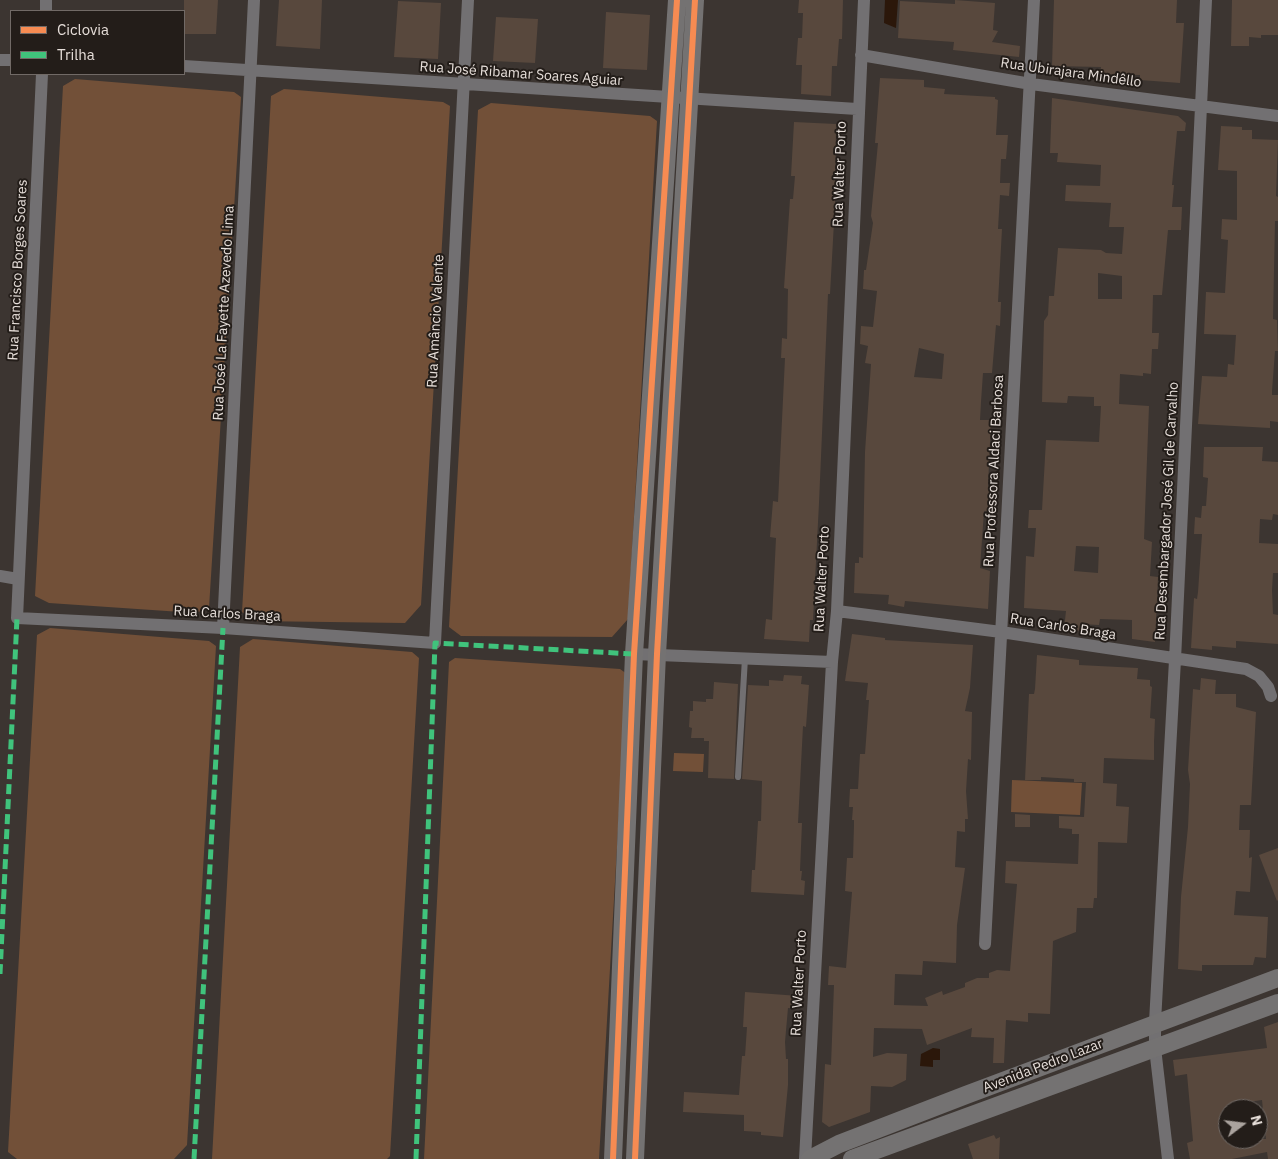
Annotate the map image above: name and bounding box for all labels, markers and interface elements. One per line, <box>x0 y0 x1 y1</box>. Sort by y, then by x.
legend <box>10 10 185 75</box>
text: Ciclovia <box>57 20 109 39</box>
text: Trilha <box>57 45 95 64</box>
street label: Rua Ubirajara Mindêllo <box>999 55 1143 91</box>
street label: Rua José Ribamar Soares Aguiar <box>419 59 623 89</box>
street label: Rua Walter Porto <box>830 121 850 227</box>
street label: Rua Francisco Borges Soares <box>5 179 31 361</box>
street label: Rua José La Fayette Azevedo Lima <box>210 205 238 421</box>
street label: Rua Amâncio Valente <box>424 254 448 388</box>
street label: Rua Professora Aldaci Barbosa <box>981 374 1007 568</box>
street label: Rua Desembargador José Gil de Carvalho <box>1152 381 1182 641</box>
street label: Rua Walter Porto <box>811 526 833 632</box>
street label: Rua Carlos Braga <box>173 603 281 625</box>
street label: Rua Carlos Braga <box>1009 610 1117 644</box>
street label: Rua Walter Porto <box>788 930 810 1036</box>
street label: Avenida Pedro Lazar <box>981 1035 1105 1097</box>
north arrow <box>1218 1099 1268 1149</box>
text: N <box>1247 1113 1267 1128</box>

